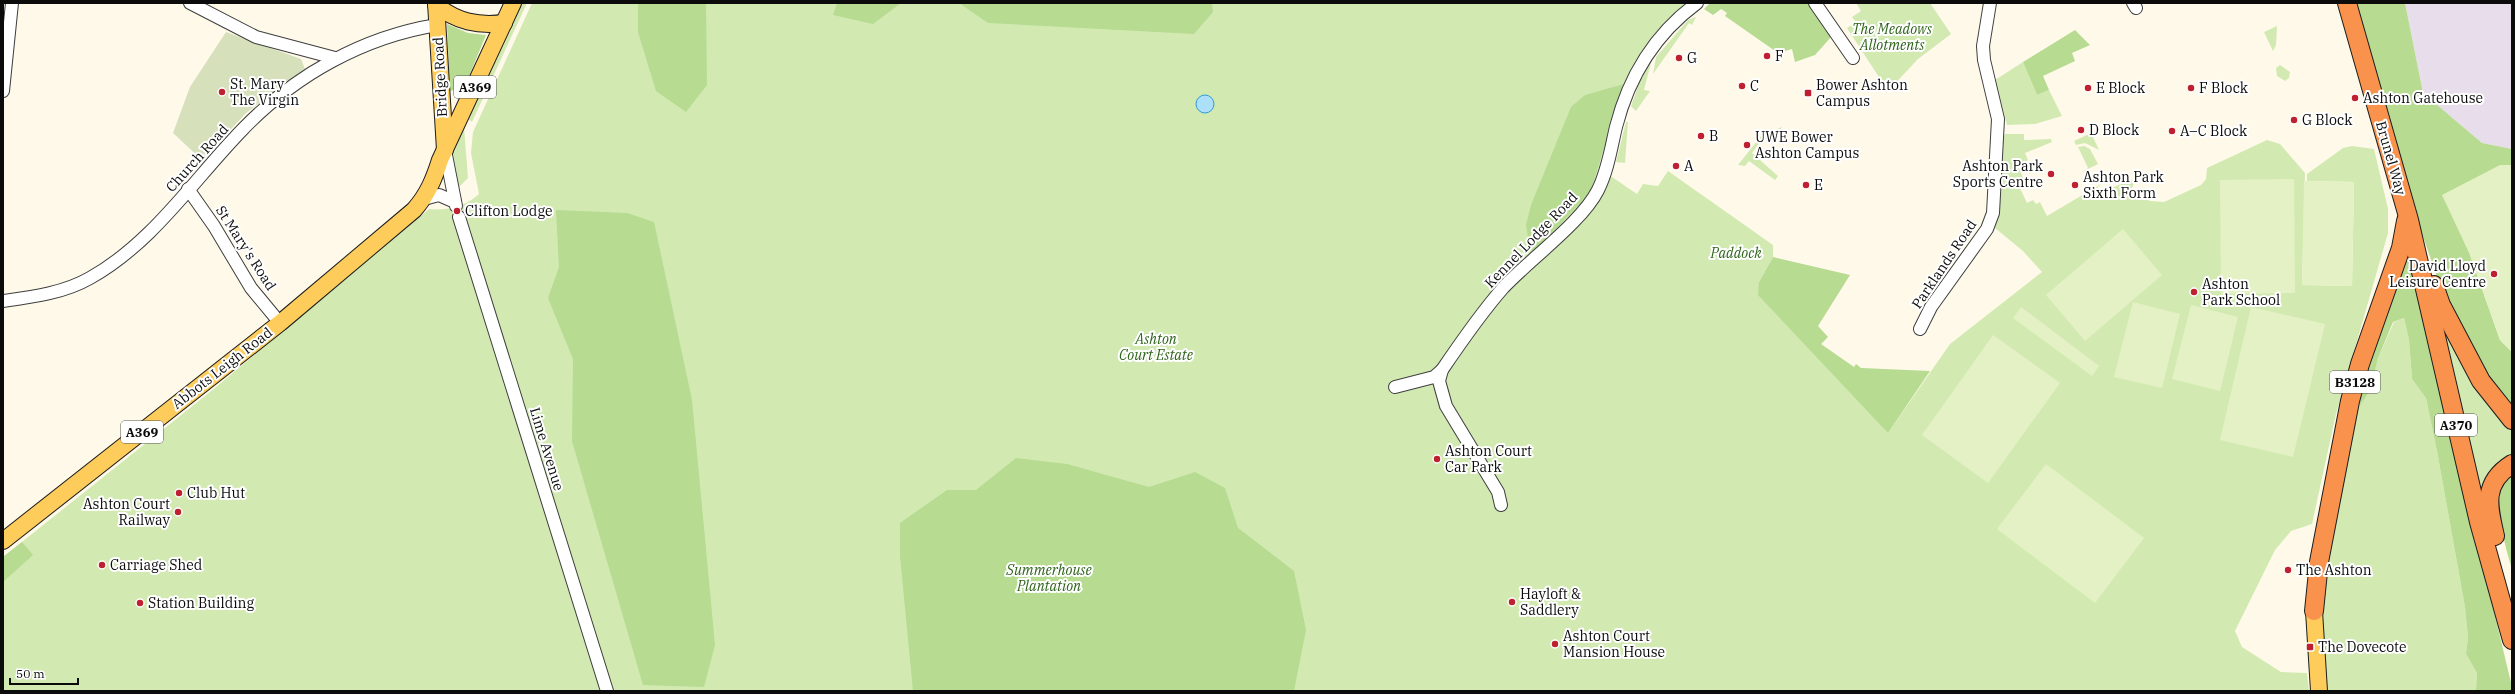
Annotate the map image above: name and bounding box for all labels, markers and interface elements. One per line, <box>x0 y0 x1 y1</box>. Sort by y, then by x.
park label: The Meadows Allotments <box>1852 20 1933 54</box>
street label: Bridge Road <box>429 36 451 118</box>
place label: F <box>1775 47 1784 65</box>
place label: G <box>1687 49 1697 67</box>
marker: F <box>1762 51 1772 61</box>
marker: G <box>1674 53 1684 63</box>
place label: St. Mary The Virgin <box>230 75 299 109</box>
road number: A369 <box>454 76 496 98</box>
place label: Bower Ashton Campus <box>1816 76 1908 110</box>
place label: C <box>1750 77 1759 95</box>
place label: E Block <box>2096 79 2146 97</box>
place label: F Block <box>2199 79 2249 97</box>
marker: C <box>1737 81 1747 91</box>
marker: E Block <box>2083 83 2093 93</box>
marker: F Block <box>2186 83 2196 93</box>
marker: St. Mary The Virgin <box>217 87 227 97</box>
marker: Bower Ashton Campus <box>1803 88 1813 98</box>
place label: Ashton Gatehouse <box>2363 89 2483 107</box>
marker: Ashton Gatehouse <box>2350 93 2360 103</box>
place label: G Block <box>2302 111 2353 129</box>
marker: G Block <box>2289 115 2299 125</box>
street label: Brunel Way <box>2372 119 2410 198</box>
street label: Church Road <box>162 120 233 196</box>
place label: D Block <box>2089 121 2140 139</box>
place label: A–C Block <box>2180 122 2248 140</box>
marker: D Block <box>2076 125 2086 135</box>
marker: A–C Block <box>2167 126 2177 136</box>
place label: B <box>1709 127 1718 145</box>
place label: UWE Bower Ashton Campus <box>1755 128 1859 162</box>
marker: B <box>1696 131 1706 141</box>
marker: UWE Bower Ashton Campus <box>1742 140 1752 150</box>
place label: A <box>1684 157 1694 175</box>
place label: Ashton Park Sports Centre <box>1953 157 2044 191</box>
marker: A <box>1671 161 1681 171</box>
place label: Ashton Park Sixth Form <box>2083 168 2165 202</box>
marker: Ashton Park Sports Centre <box>2046 169 2056 179</box>
place label: E <box>1814 176 1823 194</box>
marker: E <box>1801 180 1811 190</box>
marker: Ashton Park Sixth Form <box>2070 180 2080 190</box>
street label: Kennel Lodge Road <box>1481 188 1582 292</box>
street label: St Mary's Road <box>212 202 280 294</box>
place label: Clifton Lodge <box>465 202 552 220</box>
marker: Clifton Lodge <box>452 206 462 216</box>
street label: Parklands Road <box>1908 216 1981 312</box>
park label: Paddock <box>1709 244 1762 262</box>
place label: David Lloyd Leisure Centre <box>2389 257 2486 291</box>
marker: David Lloyd Leisure Centre <box>2489 269 2499 279</box>
place label: Ashton Park School <box>2202 275 2280 309</box>
marker: Ashton Park School <box>2189 287 2199 297</box>
street label: Abbots Leigh Road <box>168 323 276 413</box>
park label: Ashton Court Estate <box>1119 330 1194 364</box>
road number: B3128 <box>2330 371 2380 393</box>
street label: Lime Avenue <box>526 405 568 493</box>
road number: A370 <box>2435 414 2477 436</box>
road number: A369 <box>121 421 163 443</box>
place label: Ashton Court Car Park <box>1445 442 1532 476</box>
marker: Ashton Court Car Park <box>1432 454 1442 464</box>
place label: Club Hut <box>187 484 245 502</box>
marker: Club Hut <box>174 488 184 498</box>
place label: Ashton Court Railway <box>83 495 171 529</box>
marker: Ashton Court Railway <box>173 507 183 517</box>
place label: Carriage Shed <box>110 556 203 574</box>
marker: Carriage Shed <box>97 560 107 570</box>
park label: Summerhouse Plantation <box>1005 561 1093 595</box>
place label: The Ashton <box>2296 561 2372 579</box>
marker: The Ashton <box>2283 565 2293 575</box>
place label: Hayloft & Saddlery <box>1520 585 1581 619</box>
place label: Station Building <box>148 594 255 612</box>
marker: Hayloft & Saddlery <box>1507 597 1517 607</box>
marker: Station Building <box>135 598 145 608</box>
place label: Ashton Court Mansion House <box>1563 627 1665 661</box>
place label: The Dovecote <box>2318 638 2407 656</box>
marker: Ashton Court Mansion House <box>1550 639 1560 649</box>
marker: The Dovecote <box>2305 642 2315 652</box>
scale bar <box>10 660 78 686</box>
text: 50 m <box>16 666 45 681</box>

